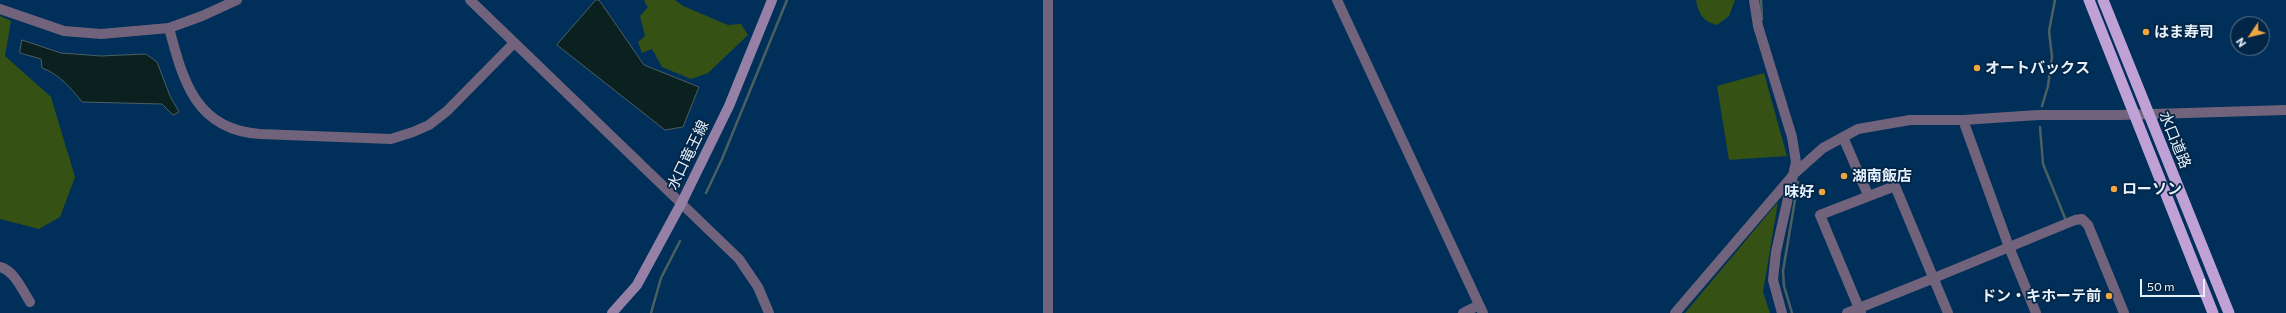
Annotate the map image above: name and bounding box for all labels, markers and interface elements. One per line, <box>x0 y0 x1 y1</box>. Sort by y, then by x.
north arrow <box>2230 16 2270 56</box>
place label: はま寿司 <box>2154 23 2214 41</box>
marker: はま寿司 <box>2141 27 2151 37</box>
text: N <box>2233 35 2248 50</box>
place label: オートバックス <box>1985 59 2090 77</box>
marker: オートバックス <box>1972 63 1982 73</box>
street label: 水口道路 <box>2155 109 2195 171</box>
street label: 水口竜王線 <box>663 117 713 193</box>
place label: 湖南飯店 <box>1852 167 1912 185</box>
marker: 湖南飯店 <box>1839 171 1849 181</box>
place label: ローソン <box>2122 180 2182 198</box>
place label: 味好 <box>1784 183 1814 201</box>
marker: ローソン <box>2109 184 2119 194</box>
marker: 味好 <box>1817 187 1827 197</box>
scale bar <box>2142 271 2207 297</box>
text: 50 m <box>2147 279 2175 293</box>
place label: ドン・キホーテ前 <box>1981 287 2101 305</box>
marker: ドン・キホーテ前 <box>2104 291 2114 301</box>

